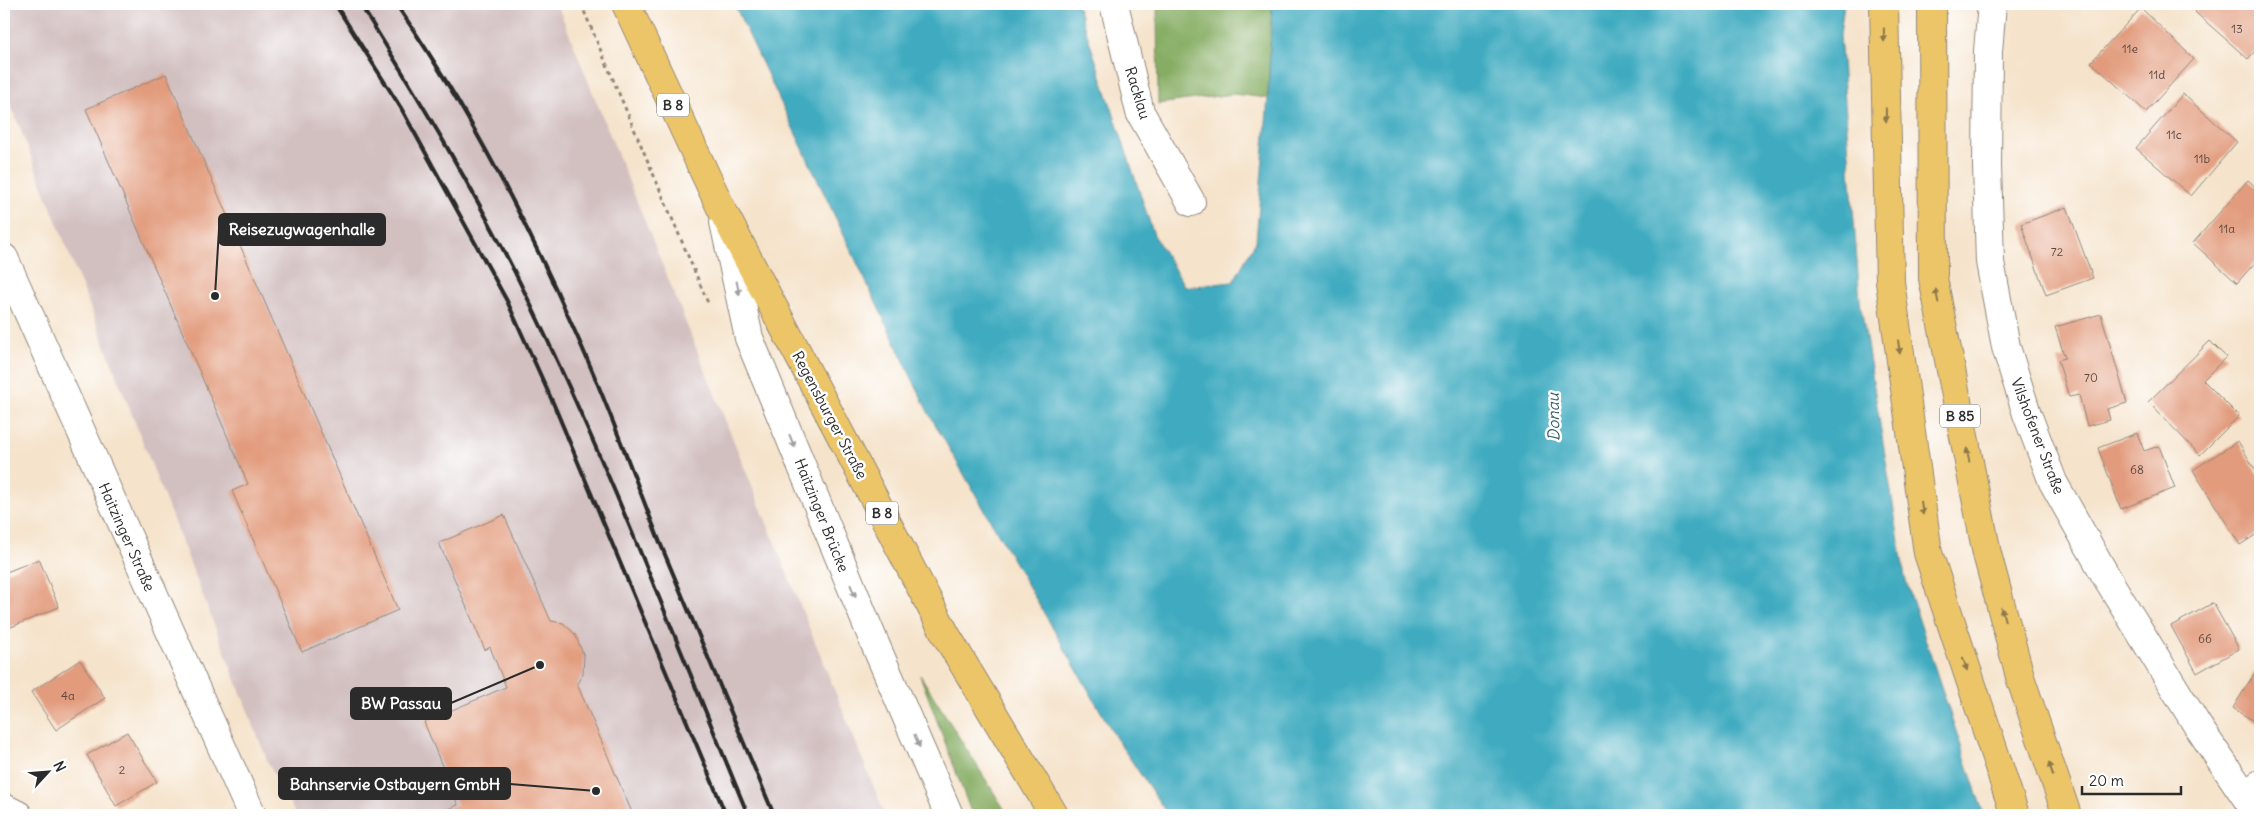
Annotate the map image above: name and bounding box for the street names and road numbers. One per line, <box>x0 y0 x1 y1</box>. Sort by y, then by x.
street label: Racklau <box>1121 64 1155 122</box>
road number: B 8 <box>657 94 689 116</box>
street label: Regensburger Straße <box>788 348 872 482</box>
street label: Vilshofener Straße <box>2007 375 2069 497</box>
road number: B 85 <box>1940 404 1980 428</box>
street label: Haitzinger Brücke <box>791 455 853 575</box>
street label: Haitzinger Straße <box>95 480 159 594</box>
road number: B 8 <box>866 502 898 524</box>

